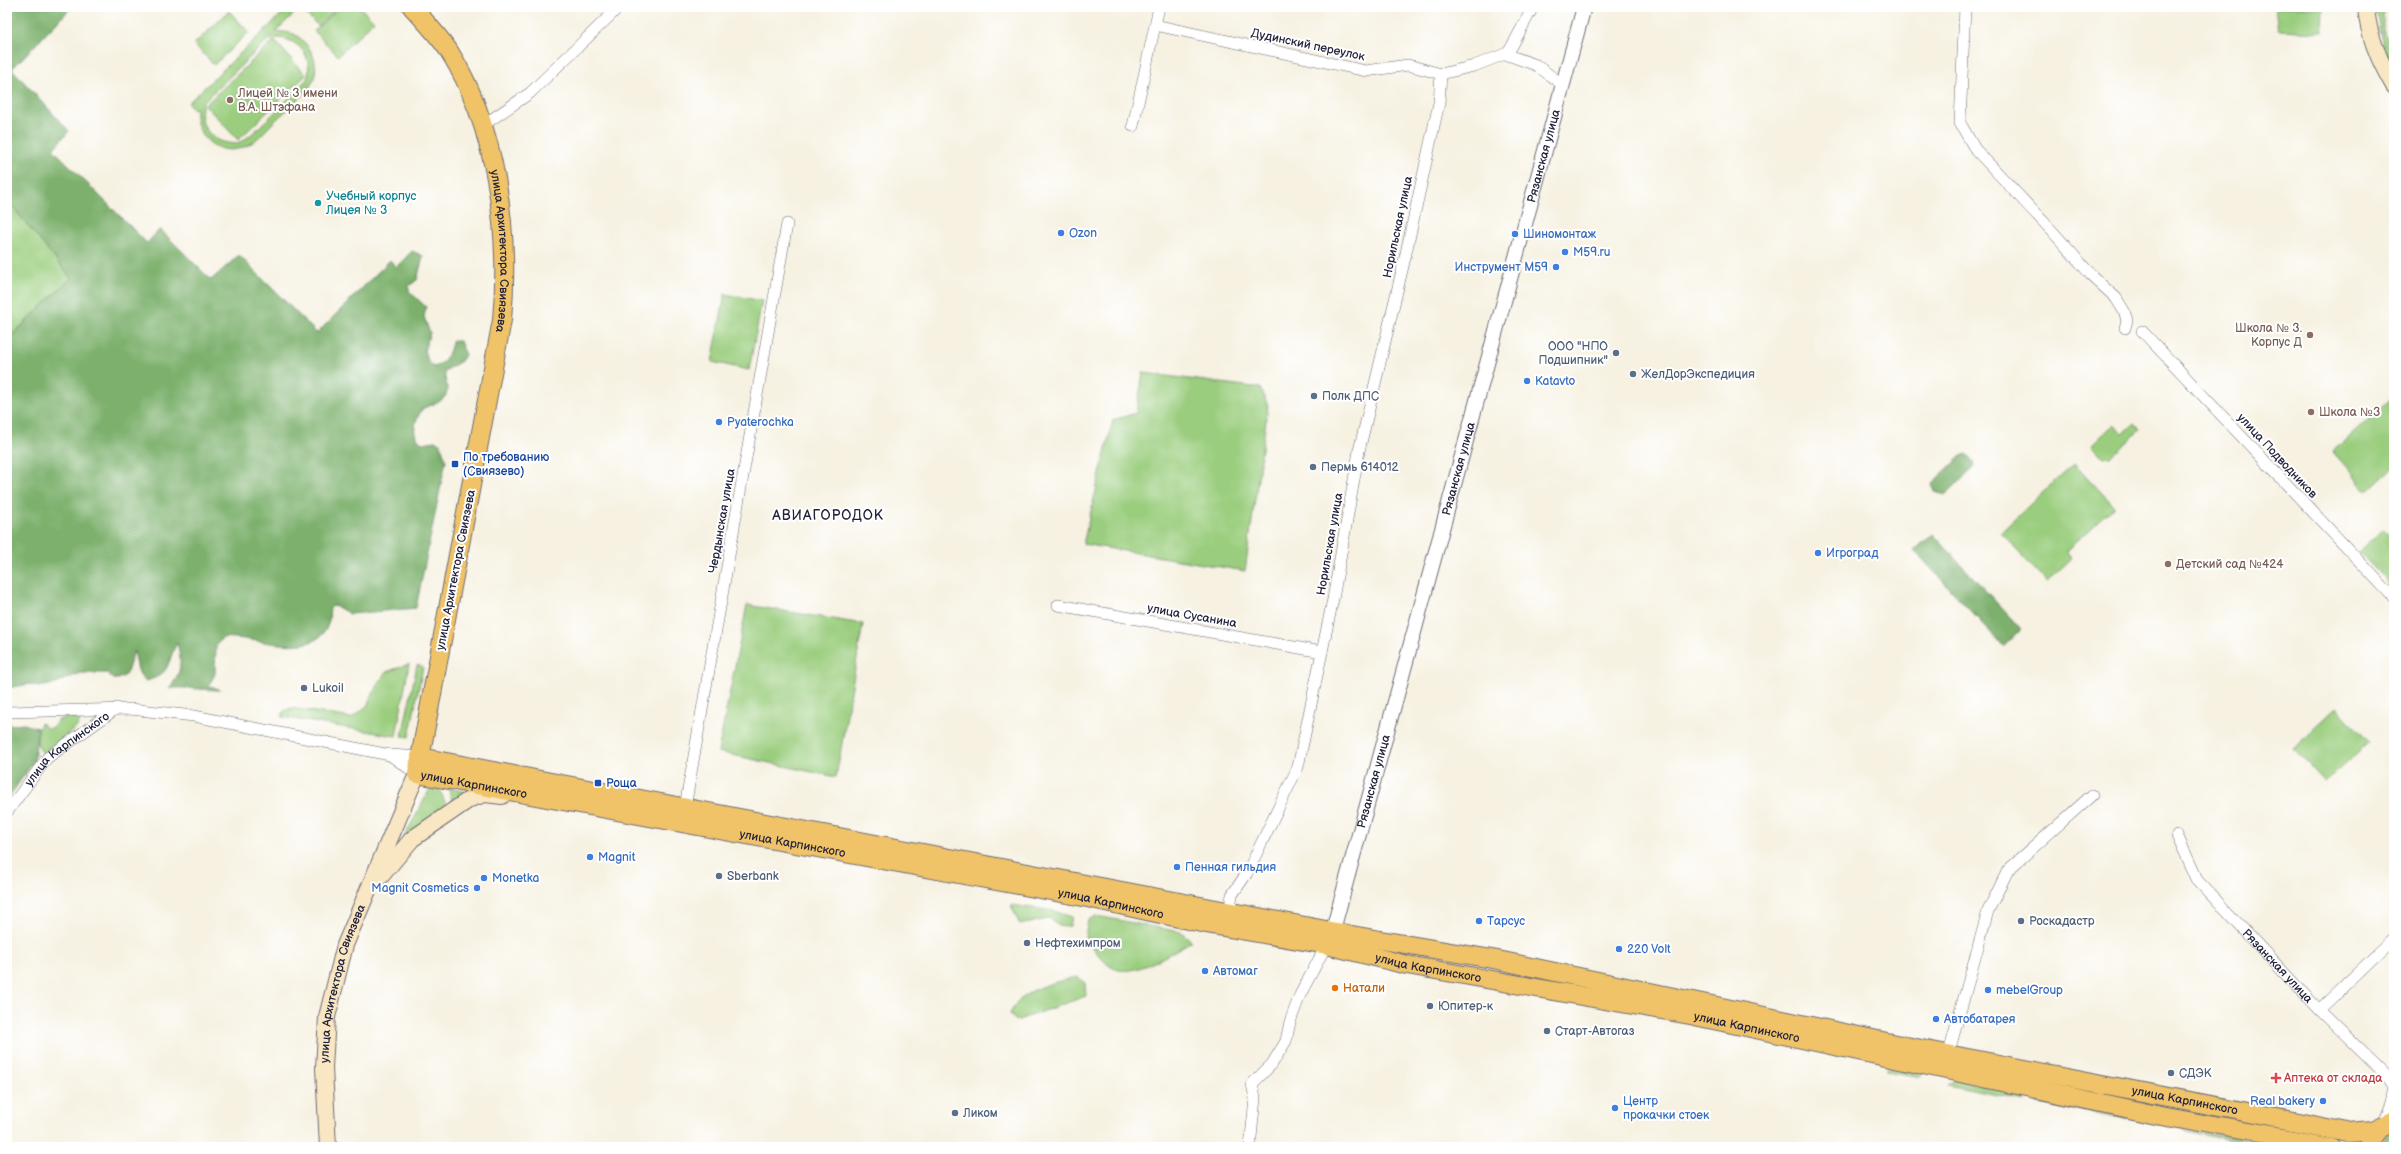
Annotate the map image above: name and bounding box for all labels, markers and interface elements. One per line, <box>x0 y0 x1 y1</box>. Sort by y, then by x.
street label: Дудинский переулок <box>1250 26 1367 65</box>
place label: Лицей № 3 имени В.А. Штэфана <box>237 86 338 115</box>
marker: Лицей № 3 имени В.А. Штэфана <box>225 95 235 105</box>
street label: Рязанская улица <box>1524 108 1563 205</box>
street label: улица Архитектора Свиязева <box>487 168 512 334</box>
street label: Норильская улица <box>1380 175 1416 279</box>
place label: Учебный корпус Лицея № 3 <box>325 189 417 218</box>
marker: Учебный корпус Лицея № 3 <box>313 198 323 208</box>
place label: Ozon <box>1069 226 1097 241</box>
place label: Шиномонтаж <box>1523 227 1597 242</box>
marker: Ozon <box>1056 228 1066 238</box>
marker: Шиномонтаж <box>1510 229 1520 239</box>
place label: M59.ru <box>1573 245 1611 260</box>
marker: M59.ru <box>1560 247 1570 257</box>
place label: Инструмент М59 <box>1455 260 1548 275</box>
marker: Инструмент М59 <box>1551 262 1561 272</box>
place label: Школа № 3. Корпус Д <box>2235 321 2302 350</box>
marker: Школа № 3. Корпус Д <box>2305 330 2315 340</box>
place label: ООО "НПО Подшипник" <box>1539 339 1608 368</box>
marker: ООО "НПО Подшипник" <box>1611 348 1621 358</box>
place label: ЖелДорЭкспедиция <box>1641 367 1755 382</box>
marker: ЖелДорЭкспедиция <box>1628 369 1638 379</box>
place label: Katavto <box>1535 374 1576 389</box>
marker: Katavto <box>1522 376 1532 386</box>
place label: Полк ДПС <box>1322 389 1379 404</box>
marker: Полк ДПС <box>1309 391 1319 401</box>
place label: Школа №3 <box>2319 405 2380 420</box>
marker: Школа №3 <box>2306 407 2316 417</box>
street label: улица Подводников <box>2234 411 2321 502</box>
place label: Pyaterochka <box>727 415 794 430</box>
marker: Pyaterochka <box>714 417 724 427</box>
street label: Рязанская улица <box>1439 420 1478 517</box>
place label: По требованию (Свиязево) <box>463 450 549 479</box>
marker: По требованию (Свиязево) <box>450 459 460 469</box>
place label: Пермь 614012 <box>1321 460 1399 475</box>
marker: Пермь 614012 <box>1308 462 1318 472</box>
street label: Чердынская улица <box>705 467 739 575</box>
street label: улица Архитектора Свиязева <box>433 488 479 652</box>
street label: Норильская улица <box>1314 492 1346 596</box>
district label: АВИАГОРОДОК <box>771 507 884 524</box>
place label: Игроград <box>1826 546 1879 561</box>
marker: Игроград <box>1813 548 1823 558</box>
place label: Детский сад №424 <box>2176 557 2284 572</box>
marker: Детский сад №424 <box>2163 559 2173 569</box>
street label: улица Сусанина <box>1146 601 1238 631</box>
place label: Lukoil <box>312 681 344 696</box>
marker: Lukoil <box>299 683 309 693</box>
street label: улица Карпинского <box>21 709 112 789</box>
street label: Рязанская улица <box>1354 733 1393 830</box>
street label: улица Карпинского <box>420 767 528 802</box>
place label: Роща <box>606 776 637 791</box>
marker: Роща <box>593 778 603 788</box>
street label: улица Карпинского <box>738 826 847 861</box>
place label: Magnit <box>598 850 636 865</box>
marker: Magnit <box>585 852 595 862</box>
place label: Пенная гильдия <box>1185 860 1276 875</box>
marker: Пенная гильдия <box>1172 862 1182 872</box>
place label: Sberbank <box>727 869 779 884</box>
place label: Monetka <box>492 871 539 886</box>
marker: Sberbank <box>714 871 724 881</box>
marker: Monetka <box>479 873 489 883</box>
place label: Magnit Cosmetics <box>371 881 469 896</box>
marker: Magnit Cosmetics <box>472 883 482 893</box>
street label: улица Карпинского <box>1057 885 1165 922</box>
street label: улица Архитектора Свиязева <box>317 902 369 1063</box>
place label: Тарсус <box>1487 914 1525 929</box>
place label: Роскадастр <box>2029 914 2095 929</box>
marker: Тарсус <box>1474 916 1484 926</box>
marker: Роскадастр <box>2016 916 2026 926</box>
street label: Рязанская улица <box>2239 926 2316 1006</box>
place label: Нефтехимпром <box>1035 936 1121 951</box>
marker: Нефтехимпром <box>1022 938 1032 948</box>
place label: 220 Volt <box>1627 942 1671 957</box>
marker: 220 Volt <box>1614 944 1624 954</box>
street label: улица Карпинского <box>1374 950 1482 985</box>
place label: Автомаг <box>1212 964 1258 979</box>
marker: Автомаг <box>1200 966 1210 976</box>
place label: Натали <box>1343 981 1385 996</box>
marker: Натали <box>1330 983 1340 993</box>
place label: mebelGroup <box>1996 983 2063 998</box>
marker: mebelGroup <box>1983 985 1993 995</box>
place label: Юпитер-к <box>1438 999 1494 1014</box>
marker: Юпитер-к <box>1425 1001 1435 1011</box>
street label: улица Карпинского <box>1693 1009 1801 1046</box>
place label: Автобатарея <box>1943 1012 2016 1027</box>
marker: Автобатарея <box>1931 1014 1941 1024</box>
place label: Старт-Автогаз <box>1555 1024 1635 1039</box>
marker: Старт-Автогаз <box>1542 1026 1552 1036</box>
place label: СДЭК <box>2179 1066 2212 1081</box>
marker: СДЭК <box>2166 1068 2176 1078</box>
place label: Аптека от склада <box>2283 1071 2382 1086</box>
marker: Аптека от склада <box>2271 1073 2281 1083</box>
street label: улица Карпинского <box>2131 1083 2239 1118</box>
place label: Центр прокачки стоек <box>1623 1094 1710 1123</box>
place label: Real bakery <box>2250 1094 2316 1109</box>
marker: Real bakery <box>2318 1096 2328 1106</box>
marker: Центр прокачки стоек <box>1610 1103 1620 1113</box>
place label: Ликом <box>962 1106 998 1121</box>
marker: Ликом <box>950 1108 960 1118</box>

